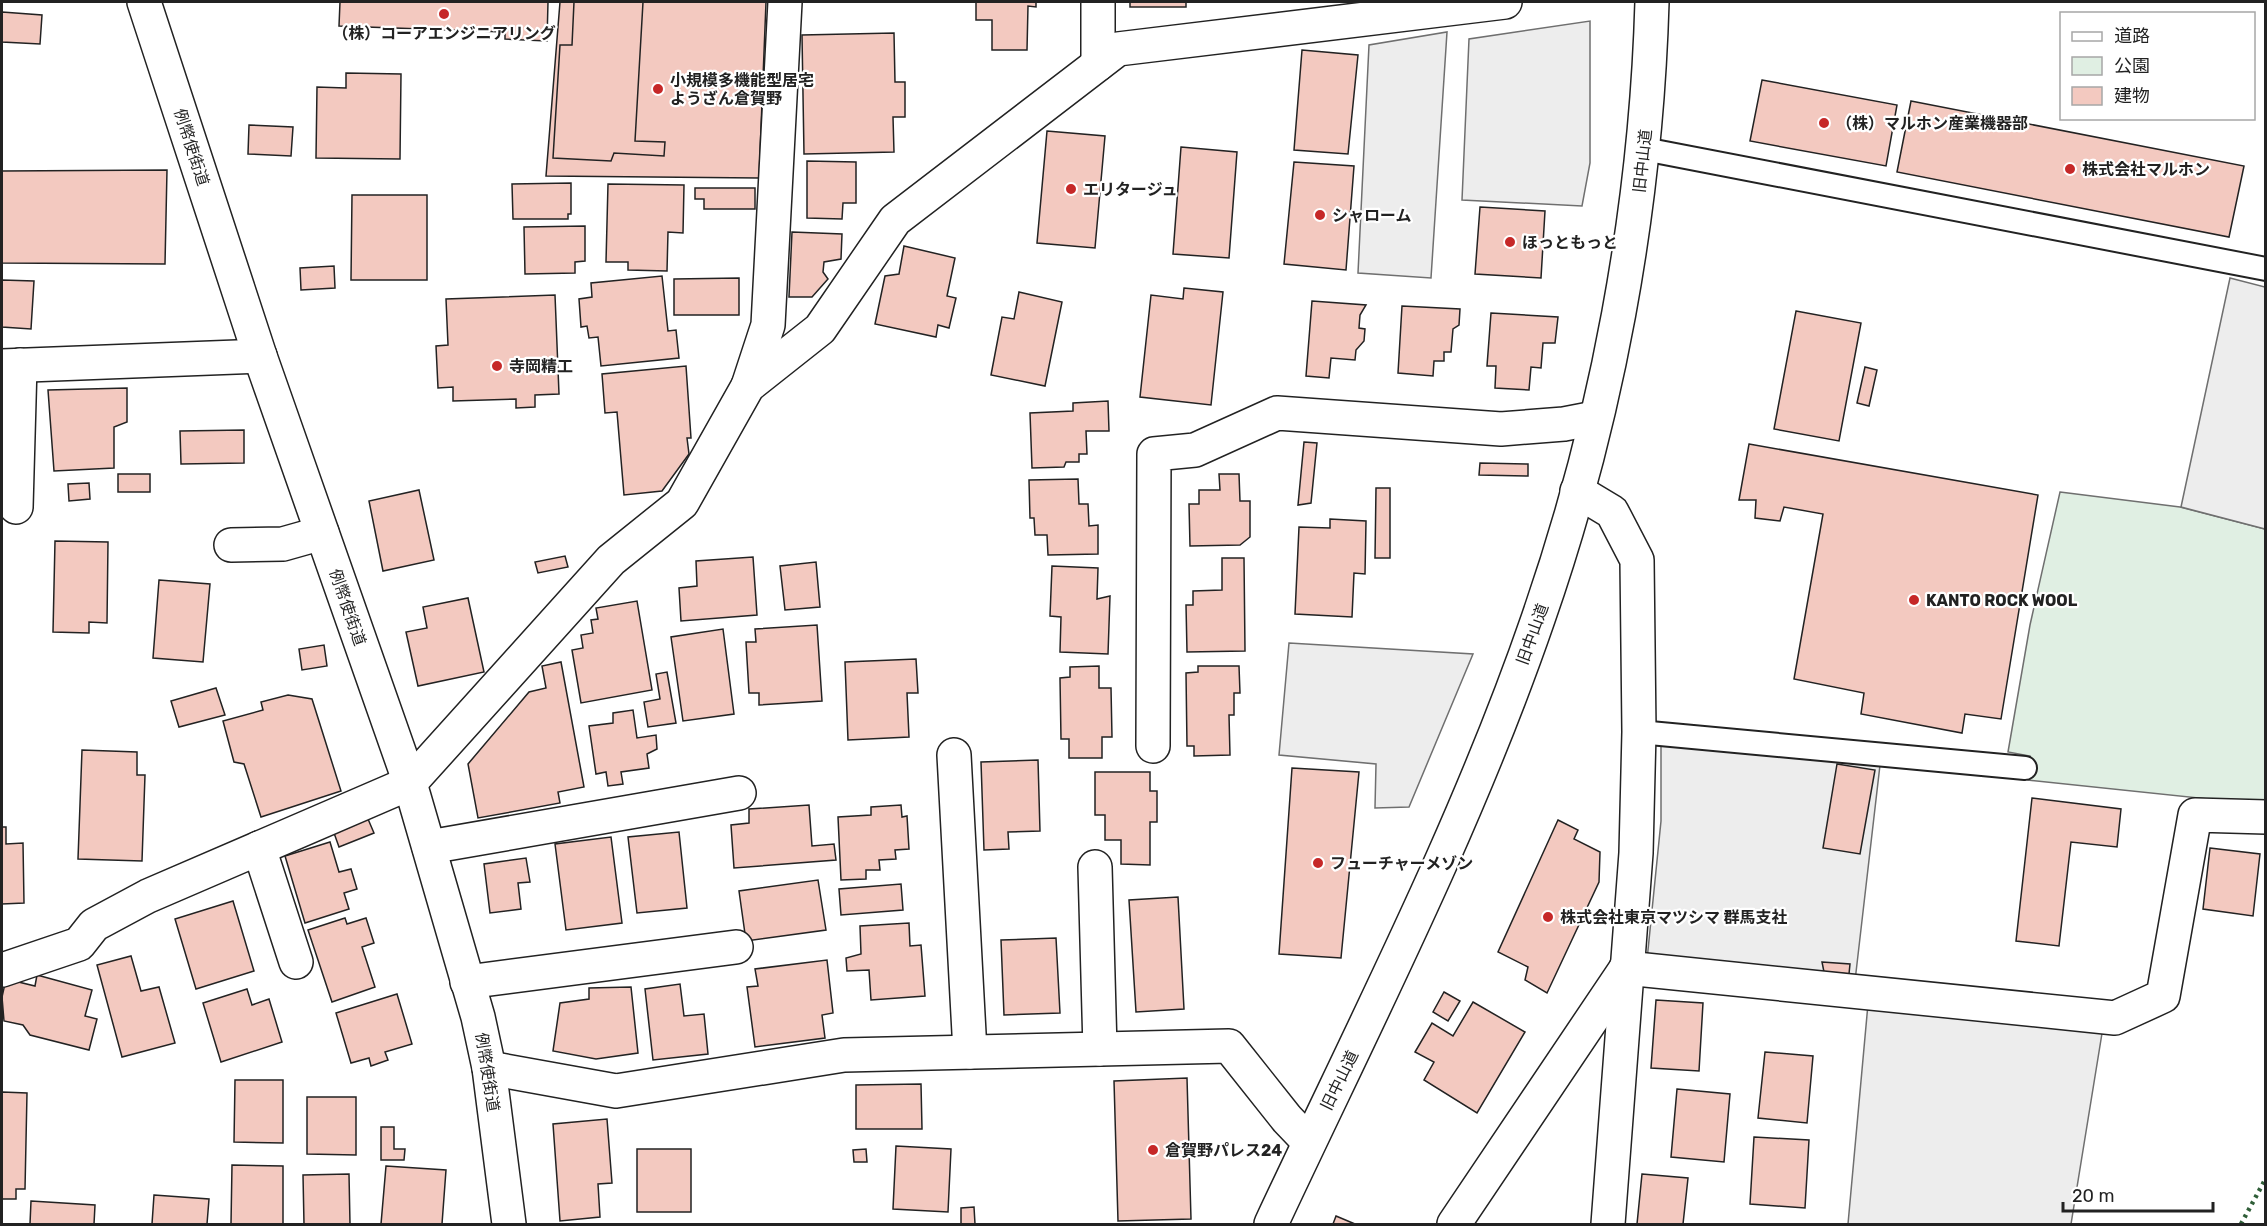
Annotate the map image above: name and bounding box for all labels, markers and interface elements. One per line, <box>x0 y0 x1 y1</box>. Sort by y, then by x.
marker: （株）コーアエンジニアリング <box>437 7 451 21</box>
legend <box>2060 12 2255 120</box>
place label: （株）コーアエンジニアリング <box>332 24 556 43</box>
text: 道路 <box>2114 25 2150 47</box>
text: 公園 <box>2114 55 2150 77</box>
place label: 小規模多機能型居宅 ようざん倉賀野 <box>670 71 814 108</box>
marker: 小規模多機能型居宅 ようざん倉賀野 <box>651 82 665 96</box>
text: 建物 <box>2114 85 2150 107</box>
street label: 例幣使街道 <box>170 106 213 188</box>
place label: （株）マルホン産業機器部 <box>1836 114 2028 133</box>
marker: （株）マルホン産業機器部 <box>1817 116 1831 130</box>
street label: 旧中山道 <box>1630 128 1655 194</box>
place label: 株式会社マルホン <box>2082 160 2210 179</box>
marker: 株式会社マルホン <box>2063 162 2077 176</box>
place label: エリタージュ <box>1083 180 1178 199</box>
marker: エリタージュ <box>1064 182 1078 196</box>
place label: シャローム <box>1332 206 1412 225</box>
marker: シャローム <box>1313 208 1327 222</box>
place label: ほっともっと <box>1522 233 1618 252</box>
marker: ほっともっと <box>1503 235 1517 249</box>
place label: 寺岡精工 <box>509 357 573 376</box>
marker: 寺岡精工 <box>490 359 504 373</box>
street label: 例幣使街道 <box>326 566 370 648</box>
place label: KANTO ROCK WOOL <box>1926 591 2078 610</box>
marker: KANTO ROCK WOOL <box>1907 593 1921 607</box>
street label: 旧中山道 <box>1513 601 1552 667</box>
place label: フューチャーメゾン <box>1330 854 1473 873</box>
marker: フューチャーメゾン <box>1311 856 1325 870</box>
place label: 株式会社東京マツシマ 群馬支社 <box>1560 908 1787 927</box>
marker: 株式会社東京マツシマ 群馬支社 <box>1541 910 1555 924</box>
street label: 例幣使街道 <box>472 1031 503 1113</box>
street label: 旧中山道 <box>1317 1047 1362 1113</box>
place label: 倉賀野パレス24 <box>1165 1141 1282 1160</box>
marker: 倉賀野パレス24 <box>1146 1143 1160 1157</box>
scale bar <box>2063 1175 2213 1213</box>
text: 20 m <box>2072 1185 2114 1207</box>

